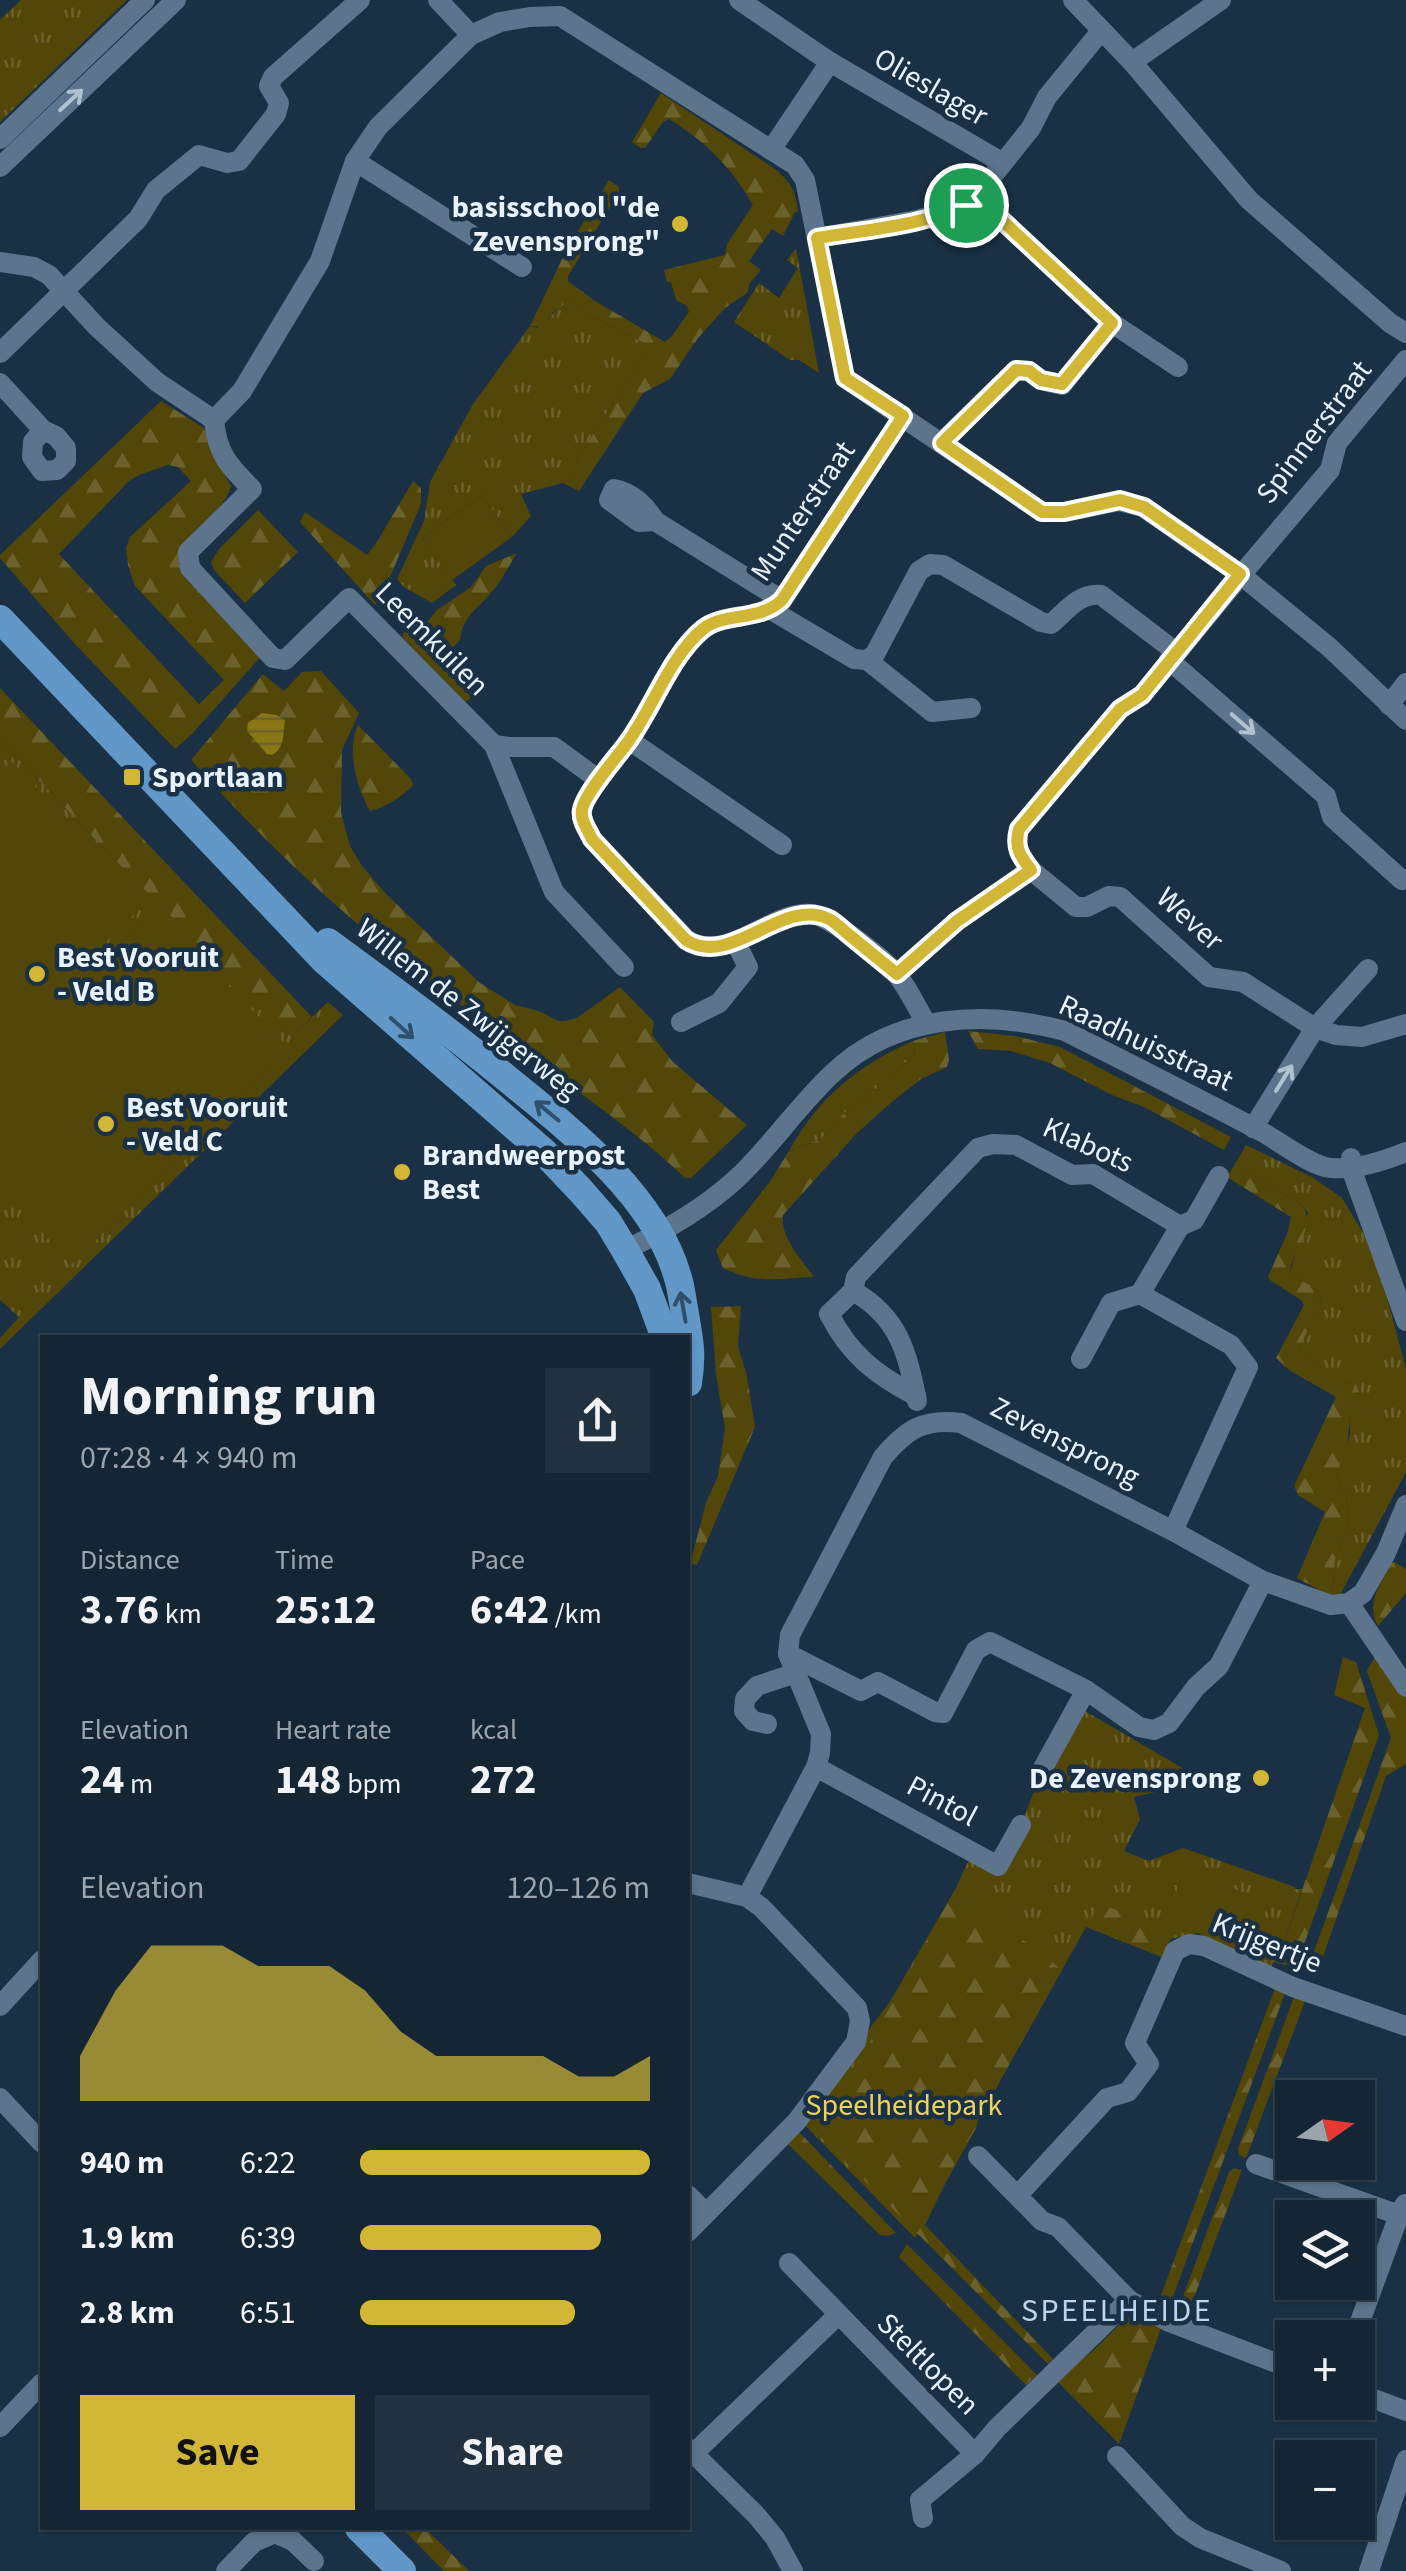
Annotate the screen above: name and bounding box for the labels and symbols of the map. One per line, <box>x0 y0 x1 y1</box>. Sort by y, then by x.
street label: Olieslager <box>866 37 996 137</box>
one-way arrow <box>58 89 83 112</box>
pin <box>924 163 1009 248</box>
place label: basisschool "de Zevensprong" <box>452 186 660 263</box>
marker: basisschool "de Zevensprong" <box>669 213 691 235</box>
street label: Spinnerstraat <box>1246 351 1382 513</box>
street label: Munterstraat <box>740 432 866 590</box>
street label: Leemkuilen <box>365 572 499 706</box>
one-way arrow <box>1229 713 1255 735</box>
place label: Sportlaan <box>152 756 283 799</box>
marker: Sportlaan <box>121 766 143 788</box>
street label: Wever <box>1147 877 1234 961</box>
street label: Willem de Zwijgerweg <box>347 908 589 1110</box>
place label: Best Vooruit - Veld B <box>57 936 220 1013</box>
marker: Best Vooruit - Veld B <box>26 963 48 985</box>
street label: Raadhuisstraat <box>1052 984 1240 1102</box>
one-way arrow <box>389 1016 414 1039</box>
one-way arrow <box>1274 1064 1295 1093</box>
place label: Best Vooruit - Veld C <box>126 1086 289 1163</box>
one-way arrow <box>534 1100 560 1122</box>
street label: Klabots <box>1036 1106 1140 1184</box>
marker: Best Vooruit - Veld C <box>95 1113 117 1135</box>
place label: Brandweerpost Best <box>422 1134 626 1211</box>
marker: Brandweerpost Best <box>391 1161 413 1183</box>
one-way arrow <box>673 1292 692 1324</box>
street label: Zevensprong <box>983 1386 1147 1498</box>
place label: De Zevensprong <box>1029 1757 1241 1800</box>
street label: Pintol <box>899 1765 985 1837</box>
marker: De Zevensprong <box>1250 1767 1272 1789</box>
street label: Krijgertje <box>1206 1902 1328 1984</box>
north arrow <box>1275 2080 1375 2180</box>
park label: Speelheidepark <box>806 2084 1003 2127</box>
district label: SPEELHEIDE <box>1021 2288 1213 2334</box>
street label: Steltlopen <box>867 2303 989 2425</box>

